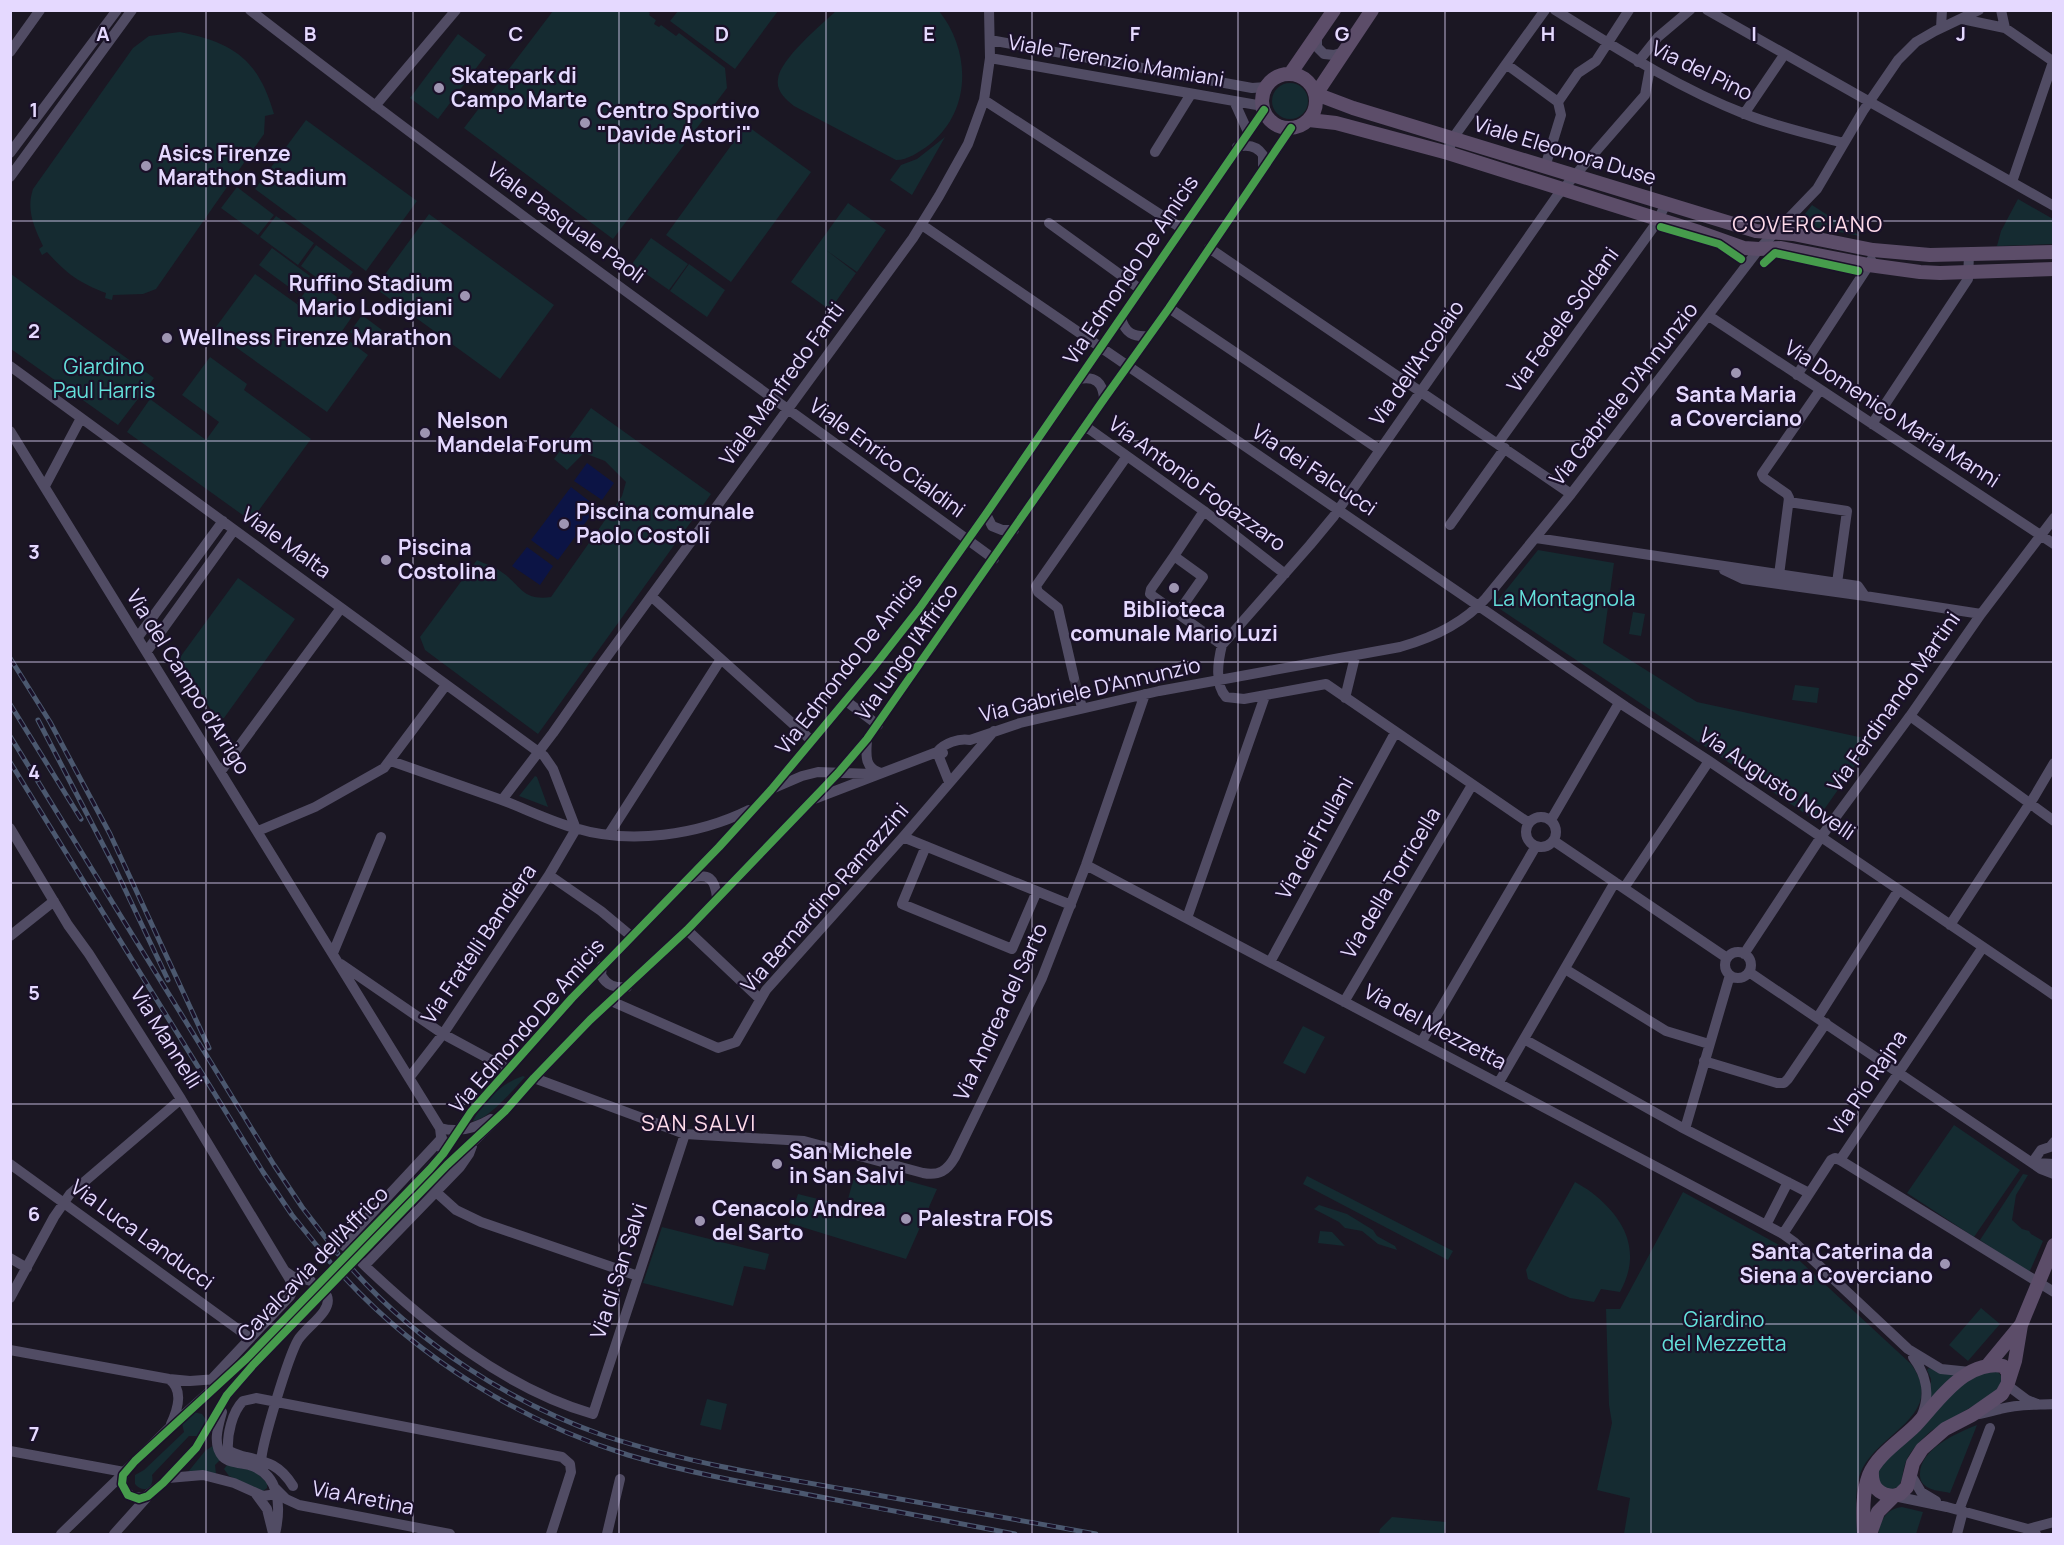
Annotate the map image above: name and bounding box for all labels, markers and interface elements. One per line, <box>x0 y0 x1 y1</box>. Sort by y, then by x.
text: A <box>96 20 110 47</box>
text: B <box>304 20 317 47</box>
text: C <box>509 20 523 47</box>
text: D <box>715 20 729 47</box>
text: E <box>923 20 935 47</box>
text: F <box>1130 20 1141 47</box>
text: G <box>1335 20 1350 47</box>
text: H <box>1541 20 1555 47</box>
text: I <box>1751 20 1757 47</box>
text: J <box>1956 20 1966 47</box>
street label: Viale Terenzio Mamiani <box>1006 27 1226 93</box>
street label: Via del Pino <box>1647 34 1758 107</box>
place label: Skatepark di Campo Marte <box>451 61 587 113</box>
marker: Skatepark di Campo Marte <box>432 81 446 95</box>
text: 1 <box>30 96 38 123</box>
place label: Centro Sportivo "Davide Astori" <box>597 96 760 148</box>
street label: Viale Eleonora Duse <box>1471 109 1660 191</box>
marker: Centro Sportivo "Davide Astori" <box>578 116 592 130</box>
place label: Asics Firenze Marathon Stadium <box>158 139 347 191</box>
street label: Viale Pasquale Paoli <box>482 155 651 289</box>
marker: Asics Firenze Marathon Stadium <box>139 159 153 173</box>
street label: Via Edmondo De Amicis <box>1056 169 1204 370</box>
district label: COVERCIANO <box>1732 209 1884 239</box>
street label: Via Fedele Soldani <box>1500 241 1624 398</box>
place label: Ruffino Stadium Mario Lodigiani <box>289 269 453 321</box>
marker: Ruffino Stadium Mario Lodigiani <box>458 289 472 303</box>
street label: Via dell'Arcolaio <box>1363 294 1470 431</box>
street label: Viale Manfredo Fanti <box>712 296 850 471</box>
street label: Via Gabriele D'Annunzio <box>1543 296 1704 491</box>
text: 2 <box>28 317 40 344</box>
place label: Wellness Firenze Marathon <box>179 323 452 351</box>
marker: Wellness Firenze Marathon <box>160 331 174 345</box>
street label: Via Domenico Maria Manni <box>1780 333 2006 493</box>
park label: Giardino Paul Harris <box>53 352 155 404</box>
marker: Santa Maria a Coverciano <box>1729 366 1743 380</box>
place label: Santa Maria a Coverciano <box>1670 380 1802 432</box>
street label: Viale Enrico Cialdini <box>804 391 971 523</box>
place label: Nelson Mandela Forum <box>437 406 592 458</box>
street label: Via Antonio Fogazzaro <box>1103 409 1292 557</box>
street label: Via dei Falcucci <box>1247 417 1383 521</box>
marker: Nelson Mandela Forum <box>418 426 432 440</box>
place label: Piscina comunale Paolo Costoli <box>576 497 754 549</box>
street label: Viale Malta <box>236 500 337 584</box>
marker: Piscina comunale Paolo Costoli <box>557 517 571 531</box>
place label: Piscina Costolina <box>398 533 496 585</box>
text: 3 <box>28 538 40 565</box>
marker: Piscina Costolina <box>379 553 393 567</box>
street label: Via Edmondo De Amicis <box>769 567 928 760</box>
street label: Via lungo l'Affrico <box>849 577 964 725</box>
marker: Biblioteca comunale Mario Luzi <box>1167 581 1181 595</box>
street label: Via del Campo d'Arrigo <box>121 584 257 779</box>
park label: La Montagnola <box>1492 584 1636 612</box>
place label: Biblioteca comunale Mario Luzi <box>1070 595 1278 647</box>
street label: Via Ferdinando Martini <box>1820 606 1966 797</box>
street label: Via Gabriele D'Annunzio <box>977 650 1203 728</box>
street label: Via Augusto Novelli <box>1694 720 1861 846</box>
text: 4 <box>28 758 40 785</box>
street label: Via dei Frullani <box>1269 771 1359 904</box>
street label: Via Bernardino Ramazzini <box>734 797 914 998</box>
street label: Via della Torricella <box>1334 802 1446 963</box>
street label: Via Fratelli Bandiera <box>414 858 542 1029</box>
street label: Via Andrea del Sarto <box>947 918 1054 1105</box>
street label: Via Edmondo De Amicis <box>443 932 610 1119</box>
street label: Via del Mezzetta <box>1359 977 1512 1075</box>
text: 5 <box>28 979 40 1006</box>
street label: Via Mannelli <box>125 982 209 1093</box>
street label: Via Pio Rajna <box>1822 1024 1913 1141</box>
district label: SAN SALVI <box>641 1108 757 1138</box>
place label: San Michele in San Salvi <box>789 1137 912 1189</box>
marker: San Michele in San Salvi <box>770 1157 784 1171</box>
street label: Via Luca Landucci <box>65 1173 220 1296</box>
street label: Cavalcavia dell'Affrico <box>231 1180 394 1347</box>
place label: Cenacolo Andrea del Sarto <box>712 1194 886 1246</box>
street label: Via di San Salvi <box>583 1199 653 1342</box>
text: 6 <box>28 1200 40 1227</box>
place label: Palestra FOIS <box>918 1204 1053 1232</box>
marker: Palestra FOIS <box>899 1212 913 1226</box>
marker: Cenacolo Andrea del Sarto <box>693 1214 707 1228</box>
place label: Santa Caterina da Siena a Coverciano <box>1739 1237 1933 1289</box>
marker: Santa Caterina da Siena a Coverciano <box>1938 1257 1952 1271</box>
park label: Giardino del Mezzetta <box>1662 1305 1786 1357</box>
text: 7 <box>29 1420 39 1447</box>
street label: Via Aretina <box>310 1473 417 1521</box>

